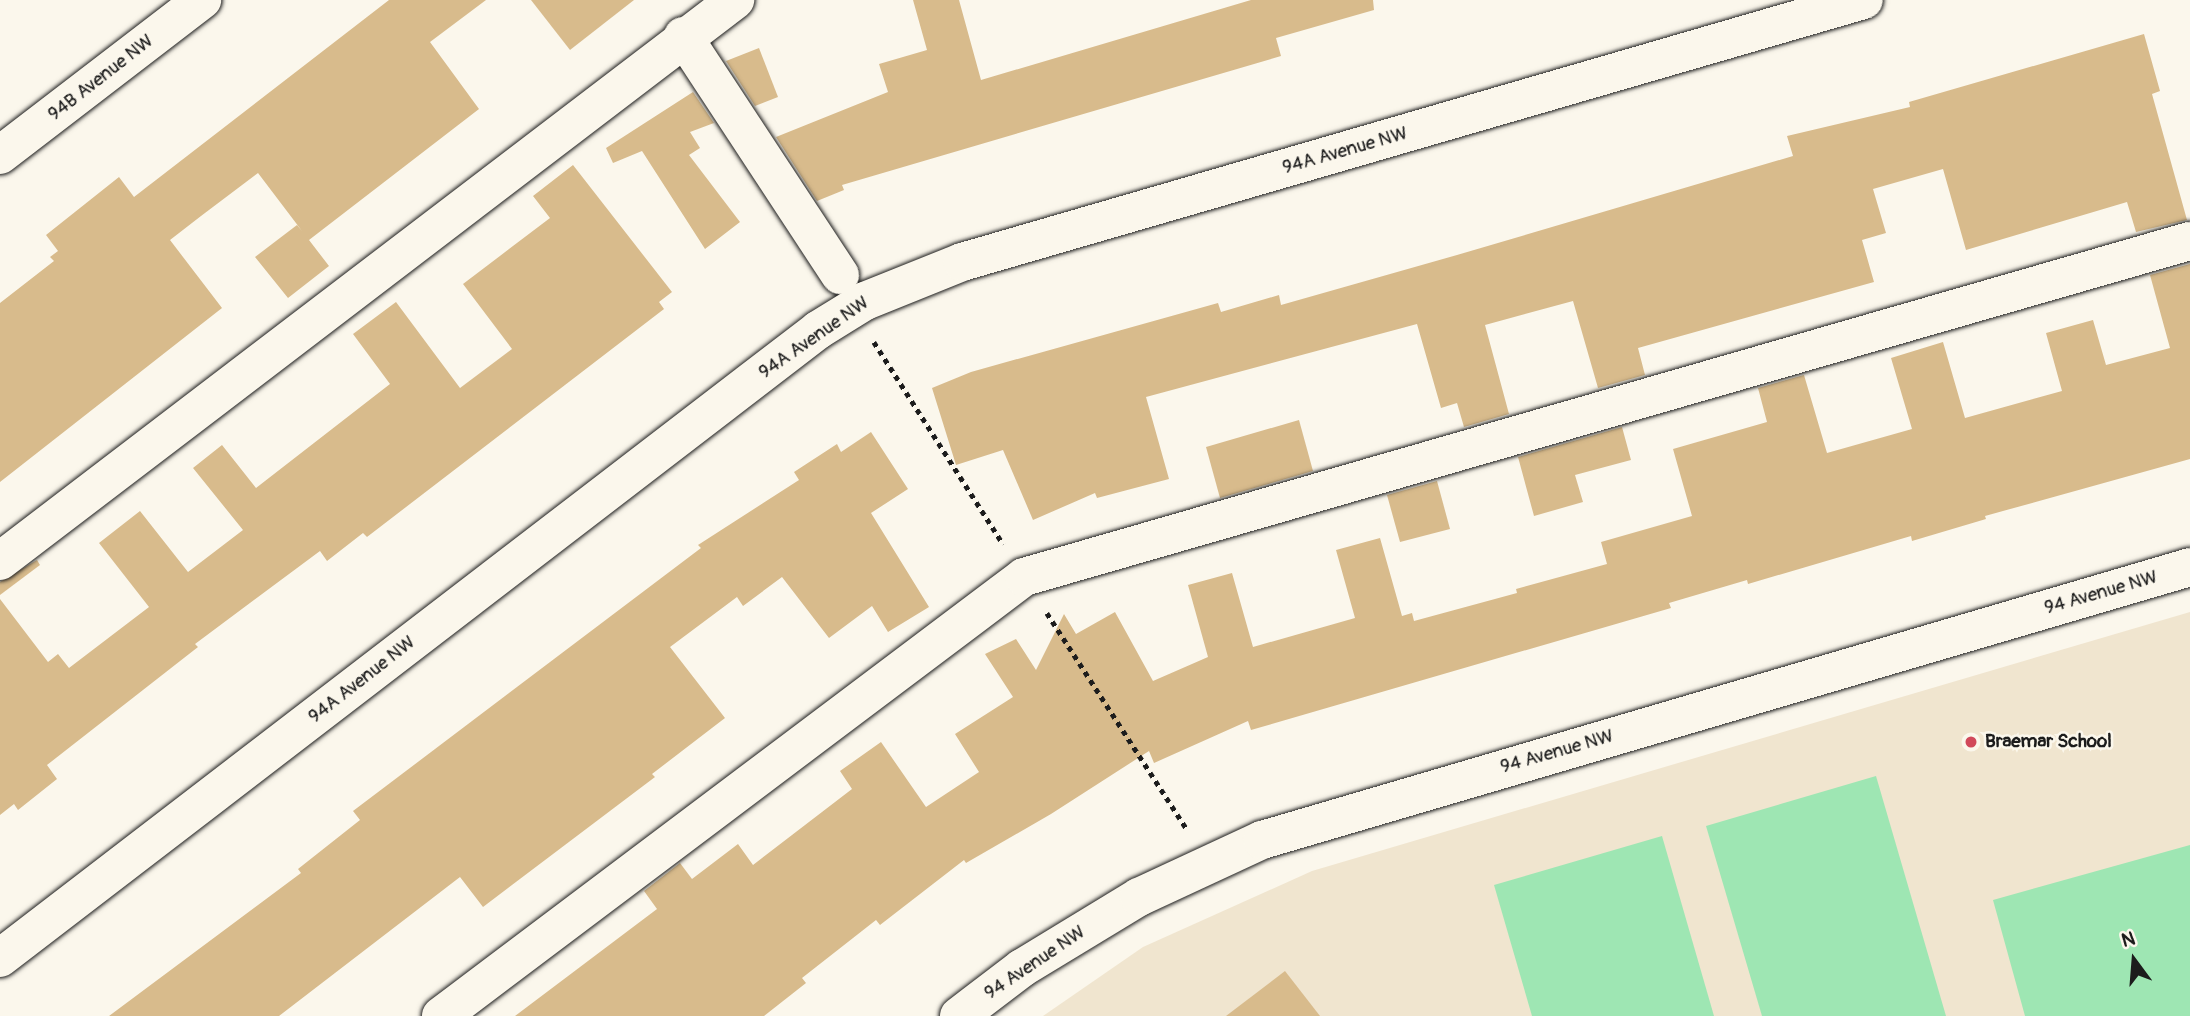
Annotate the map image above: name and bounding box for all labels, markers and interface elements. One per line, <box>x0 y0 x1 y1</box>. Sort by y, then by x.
street label: 94B Avenue NW <box>44 30 158 126</box>
street label: 94A Avenue NW <box>1280 122 1410 180</box>
street label: 94A Avenue NW <box>755 292 873 384</box>
street label: 94 Avenue NW <box>2042 566 2160 620</box>
street label: 94A Avenue NW <box>304 631 420 729</box>
street label: 94 Avenue NW <box>1498 725 1616 779</box>
place label: Braemar School <box>1985 731 2112 753</box>
marker: Braemar School <box>1963 734 1979 750</box>
street label: 94 Avenue NW <box>980 921 1090 1005</box>
north arrow <box>2099 925 2169 995</box>
text: N <box>2119 927 2138 953</box>

